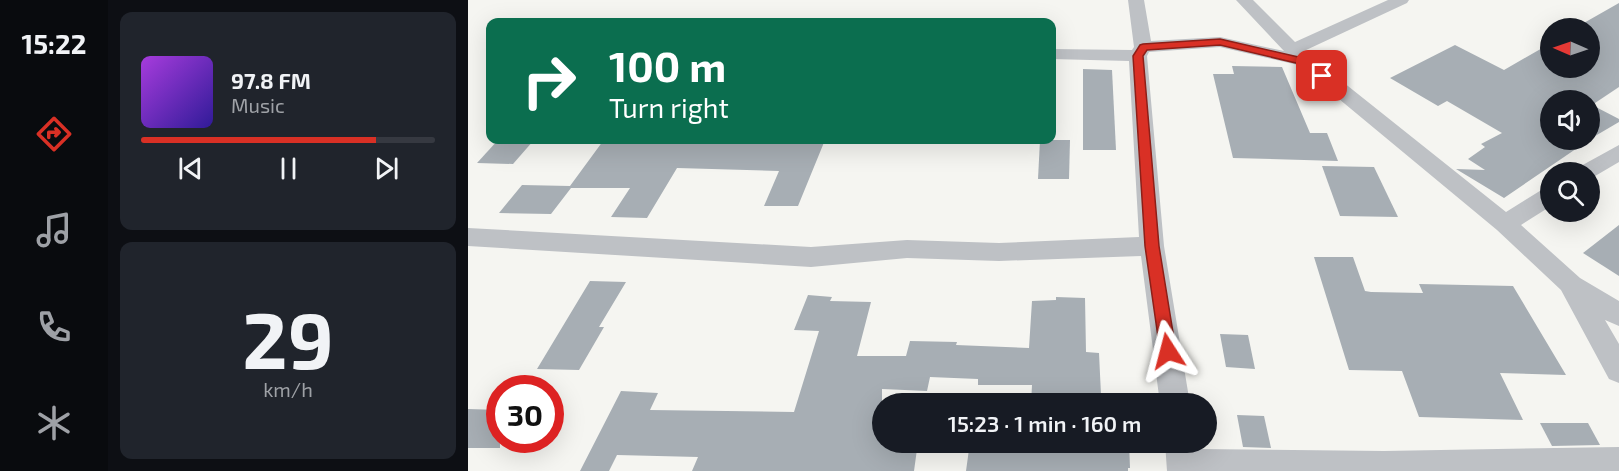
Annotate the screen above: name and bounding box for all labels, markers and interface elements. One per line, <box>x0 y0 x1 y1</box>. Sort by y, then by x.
north arrow <box>1540 18 1600 78</box>
map controls <box>1540 18 1600 222</box>
text: 15:22 <box>22 27 86 59</box>
text: 100 m <box>609 40 726 90</box>
icon: right <box>510 42 588 120</box>
pin <box>1296 50 1347 101</box>
icon: arrive <box>1305 59 1338 92</box>
text: 97.8 FM <box>231 67 311 93</box>
button: sound <box>1540 90 1600 150</box>
text: Turn right <box>609 91 729 123</box>
text: Music <box>231 93 285 117</box>
icon: directions <box>33 113 75 155</box>
icon: previous <box>174 152 207 185</box>
icon: pause <box>272 152 305 185</box>
icon: next <box>370 152 403 185</box>
button: search <box>1540 162 1600 222</box>
icon: music <box>33 209 75 251</box>
text: 29 <box>242 291 334 385</box>
icon: phone <box>33 306 75 348</box>
position arrow <box>1136 319 1200 383</box>
speed limit sign: 30 <box>486 375 564 453</box>
text: km/h <box>263 377 313 401</box>
icon: climate <box>33 402 75 444</box>
text: 15:23 · 1 min · 160 m <box>948 410 1141 436</box>

